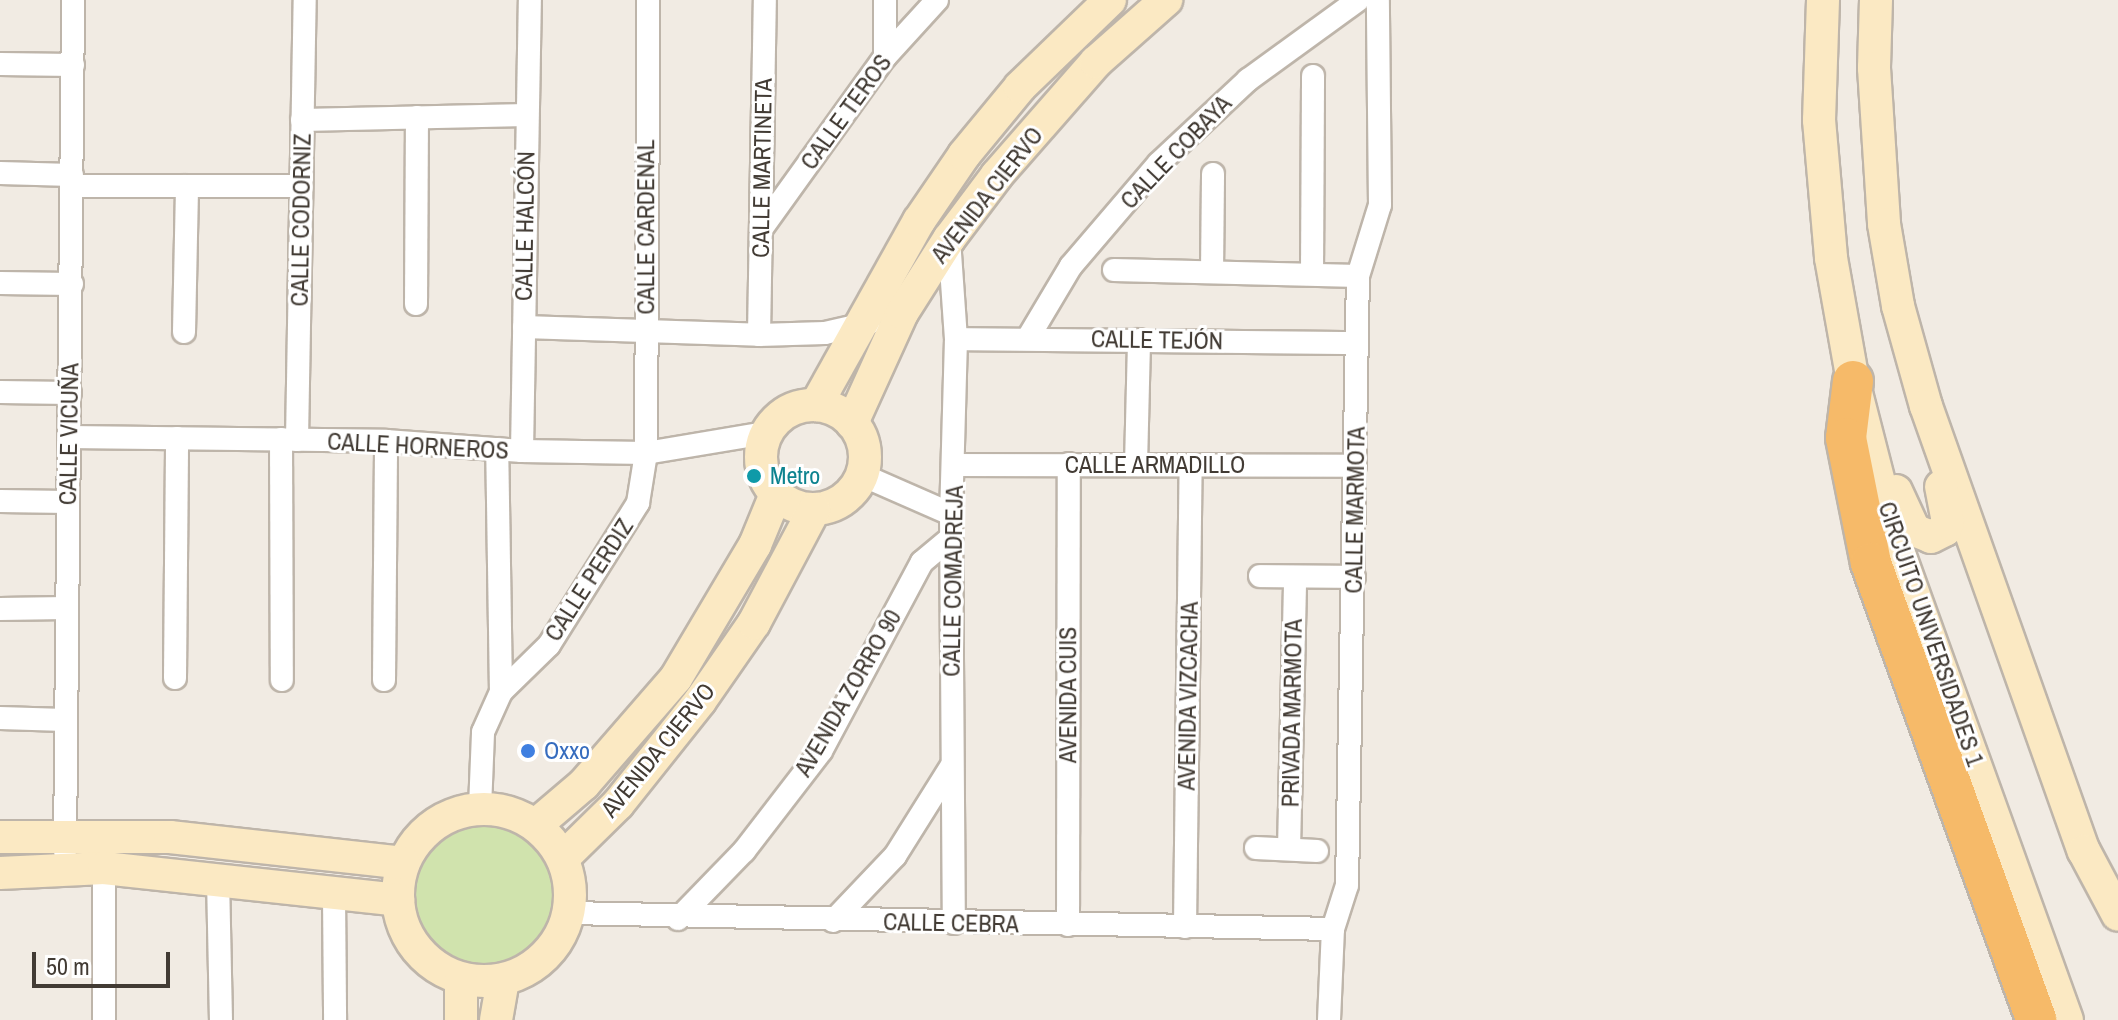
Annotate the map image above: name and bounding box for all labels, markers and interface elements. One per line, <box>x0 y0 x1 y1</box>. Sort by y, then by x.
street label: CALLE TEROS <box>794 49 898 175</box>
street label: CALLE MARTINETA <box>746 78 778 258</box>
street label: CALLE COBAYA <box>1115 89 1237 215</box>
street label: AVENIDA CIERVO <box>925 121 1049 269</box>
street label: CALLE CODORNIZ <box>285 133 317 307</box>
street label: CALLE CARDENAL <box>632 140 660 314</box>
street label: CALLE HALCÓN <box>509 151 541 301</box>
street label: CALLE TEJÓN <box>1091 324 1223 356</box>
street label: CALLE VICUÑA <box>53 363 85 505</box>
street label: CALLE MARMOTA <box>1339 426 1371 594</box>
street label: CALLE HORNEROS <box>327 427 509 465</box>
street label: CALLE ARMADILLO <box>1064 451 1246 479</box>
place label: Metro <box>770 462 820 490</box>
marker: Metro <box>745 467 763 485</box>
street label: CALLE COMADREJA <box>937 485 969 677</box>
street label: CIRCUITO UNIVERSIDADES 1 <box>1872 498 1990 770</box>
street label: CALLE PERDIZ <box>539 513 639 647</box>
street label: AVENIDA VIZCACHA <box>1172 601 1204 791</box>
street label: AVENIDA ZORRO 90 <box>788 604 908 782</box>
street label: PRIVADA MARMOTA <box>1276 618 1308 808</box>
street label: AVENIDA CUIS <box>1054 626 1082 764</box>
street label: AVENIDA CIERVO <box>595 677 721 823</box>
place label: Oxxo <box>544 737 590 765</box>
marker: Oxxo <box>519 742 537 760</box>
street label: CALLE CEBRA <box>883 907 1019 939</box>
scale bar <box>36 936 174 986</box>
text: 50 m <box>46 950 90 982</box>

